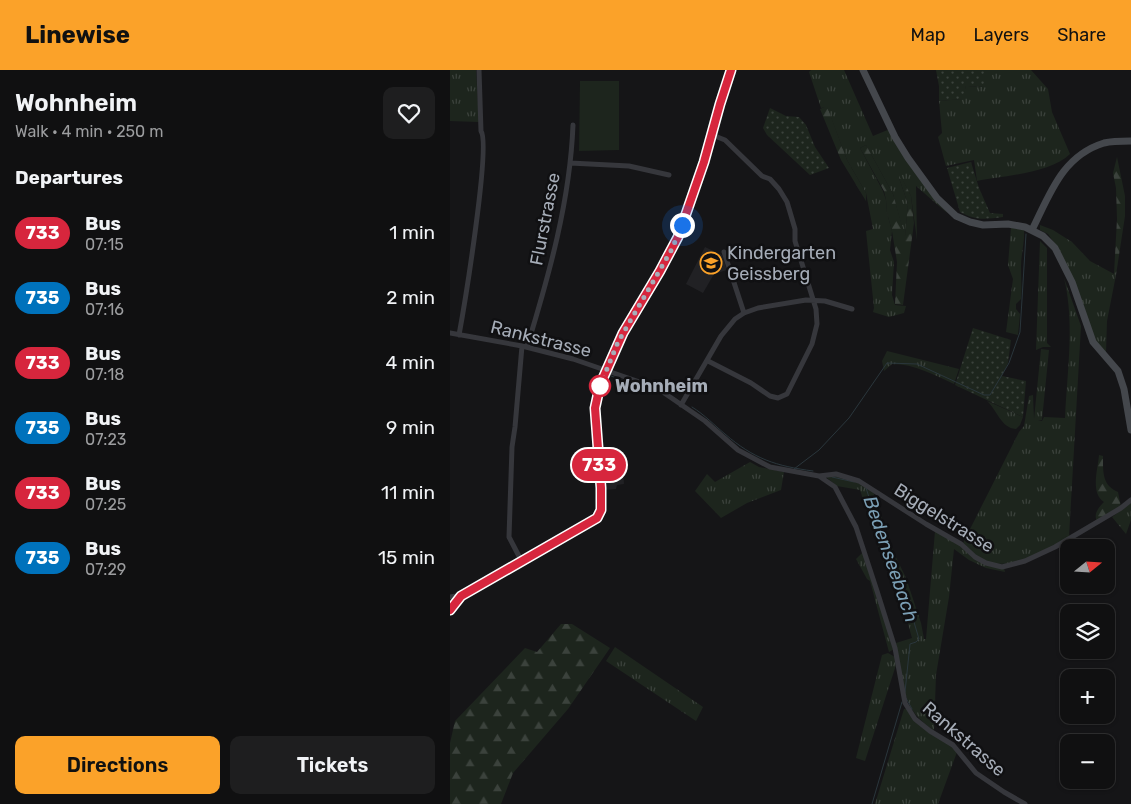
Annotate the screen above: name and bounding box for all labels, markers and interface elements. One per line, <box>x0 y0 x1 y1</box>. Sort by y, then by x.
text: Linewise <box>25 21 130 49</box>
text: Map <box>911 24 946 46</box>
text: Layers <box>974 24 1029 46</box>
text: Share <box>1057 24 1106 46</box>
button: heart <box>383 87 435 139</box>
text: Wohnheim <box>15 89 137 117</box>
text: Walk · 4 min · 250 m <box>15 122 163 141</box>
text: Departures <box>15 166 123 189</box>
street label: Flurstrasse <box>525 171 565 267</box>
text: Bus <box>85 212 121 235</box>
your location <box>670 213 695 238</box>
text: 1 min <box>389 221 435 244</box>
text: 733 <box>25 222 60 244</box>
text: 07:15 <box>85 235 124 254</box>
place label: Kindergarten Geissberg <box>727 242 836 285</box>
school or university icon: Kindergarten Geissberg <box>699 251 723 275</box>
text: Bus <box>85 277 121 300</box>
text: 2 min <box>386 286 435 309</box>
text: 735 <box>26 287 59 309</box>
text: 07:16 <box>85 300 124 319</box>
street label: Rankstrasse <box>488 316 594 362</box>
text: Bus <box>85 342 121 365</box>
text: 4 min <box>386 351 435 374</box>
text: 733 <box>25 352 60 374</box>
text: 07:18 <box>85 365 125 384</box>
marker: Wohnheim <box>589 375 611 397</box>
place label: Wohnheim <box>615 375 708 397</box>
text: Bus <box>85 407 121 430</box>
text: 9 min <box>386 416 435 439</box>
text: 735 <box>26 417 59 439</box>
text: 07:23 <box>85 430 126 449</box>
line badge: 733 <box>570 449 628 481</box>
text: 733 <box>582 454 616 476</box>
text: Bus <box>85 472 121 495</box>
street label: Biggelstrasse <box>890 479 998 557</box>
text: 11 min <box>381 481 435 504</box>
text: 733 <box>25 482 60 504</box>
water label: Bedenseebach <box>859 493 923 625</box>
text: 07:25 <box>85 495 126 514</box>
text: Bus <box>85 537 121 560</box>
north arrow <box>1060 539 1115 594</box>
map controls <box>1060 539 1115 789</box>
text: 15 min <box>378 546 435 569</box>
text: 735 <box>26 547 59 569</box>
text: 07:29 <box>85 560 126 579</box>
button: layers <box>1060 604 1115 659</box>
button: + <box>1060 669 1115 724</box>
street label: Rankstrasse <box>918 697 1010 781</box>
button: − <box>1060 734 1115 789</box>
button: Directions <box>15 736 220 794</box>
button: Tickets <box>230 736 435 794</box>

